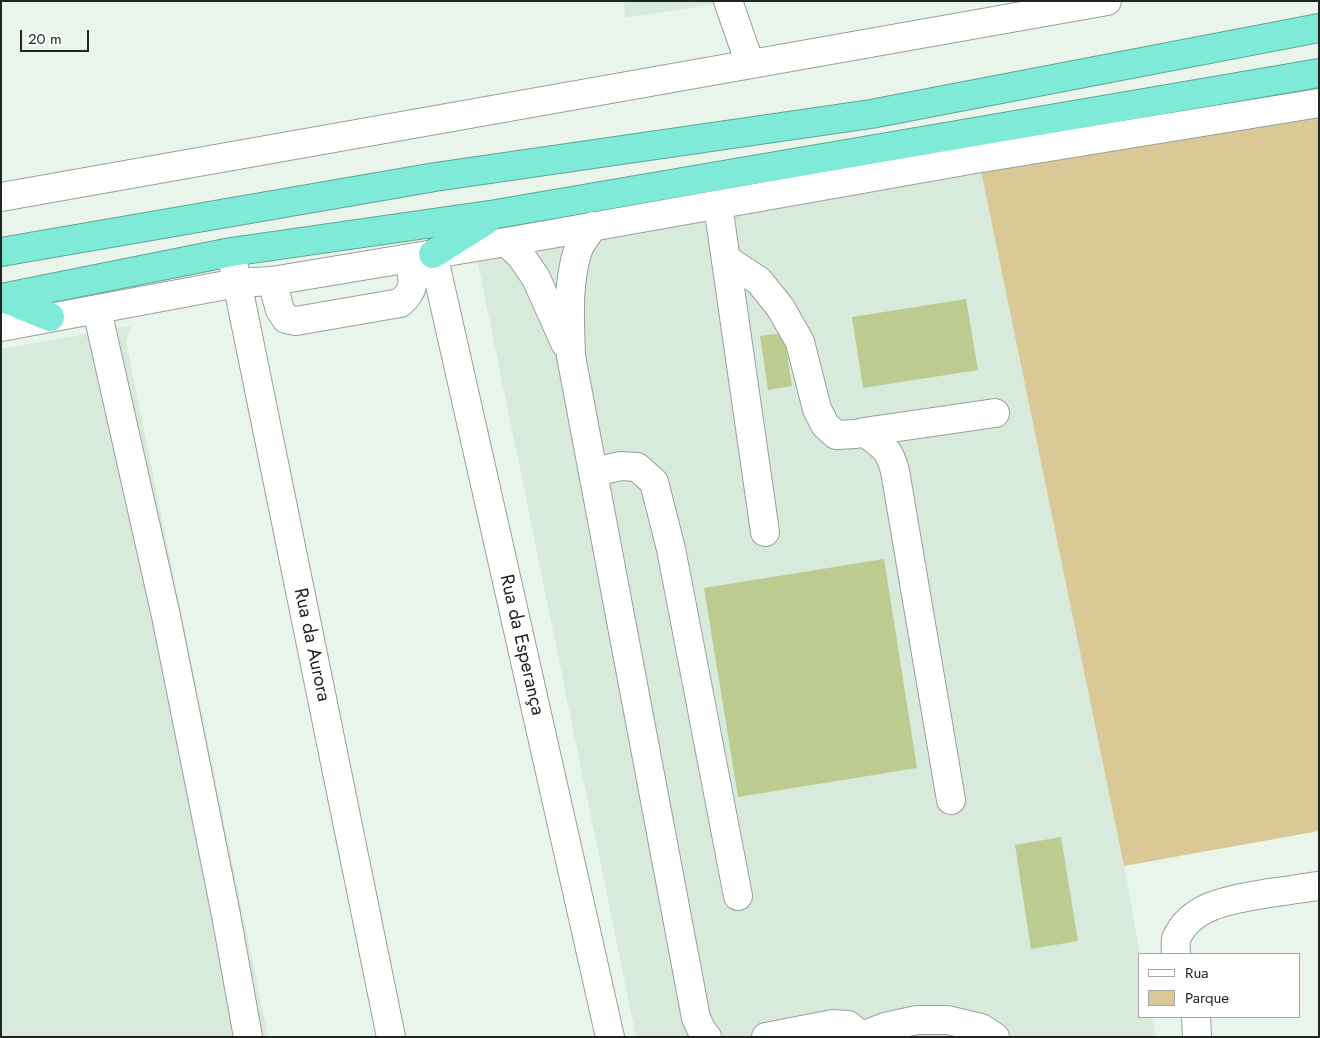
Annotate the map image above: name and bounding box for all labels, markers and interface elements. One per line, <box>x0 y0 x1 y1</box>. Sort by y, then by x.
scale bar <box>22 20 91 52</box>
text: 20 m <box>28 28 62 50</box>
street label: Rua da Esperança <box>494 572 548 718</box>
street label: Rua da Aurora <box>288 586 334 704</box>
legend <box>1138 953 1300 1018</box>
text: Rua <box>1185 962 1209 984</box>
text: Parque <box>1185 987 1229 1009</box>

